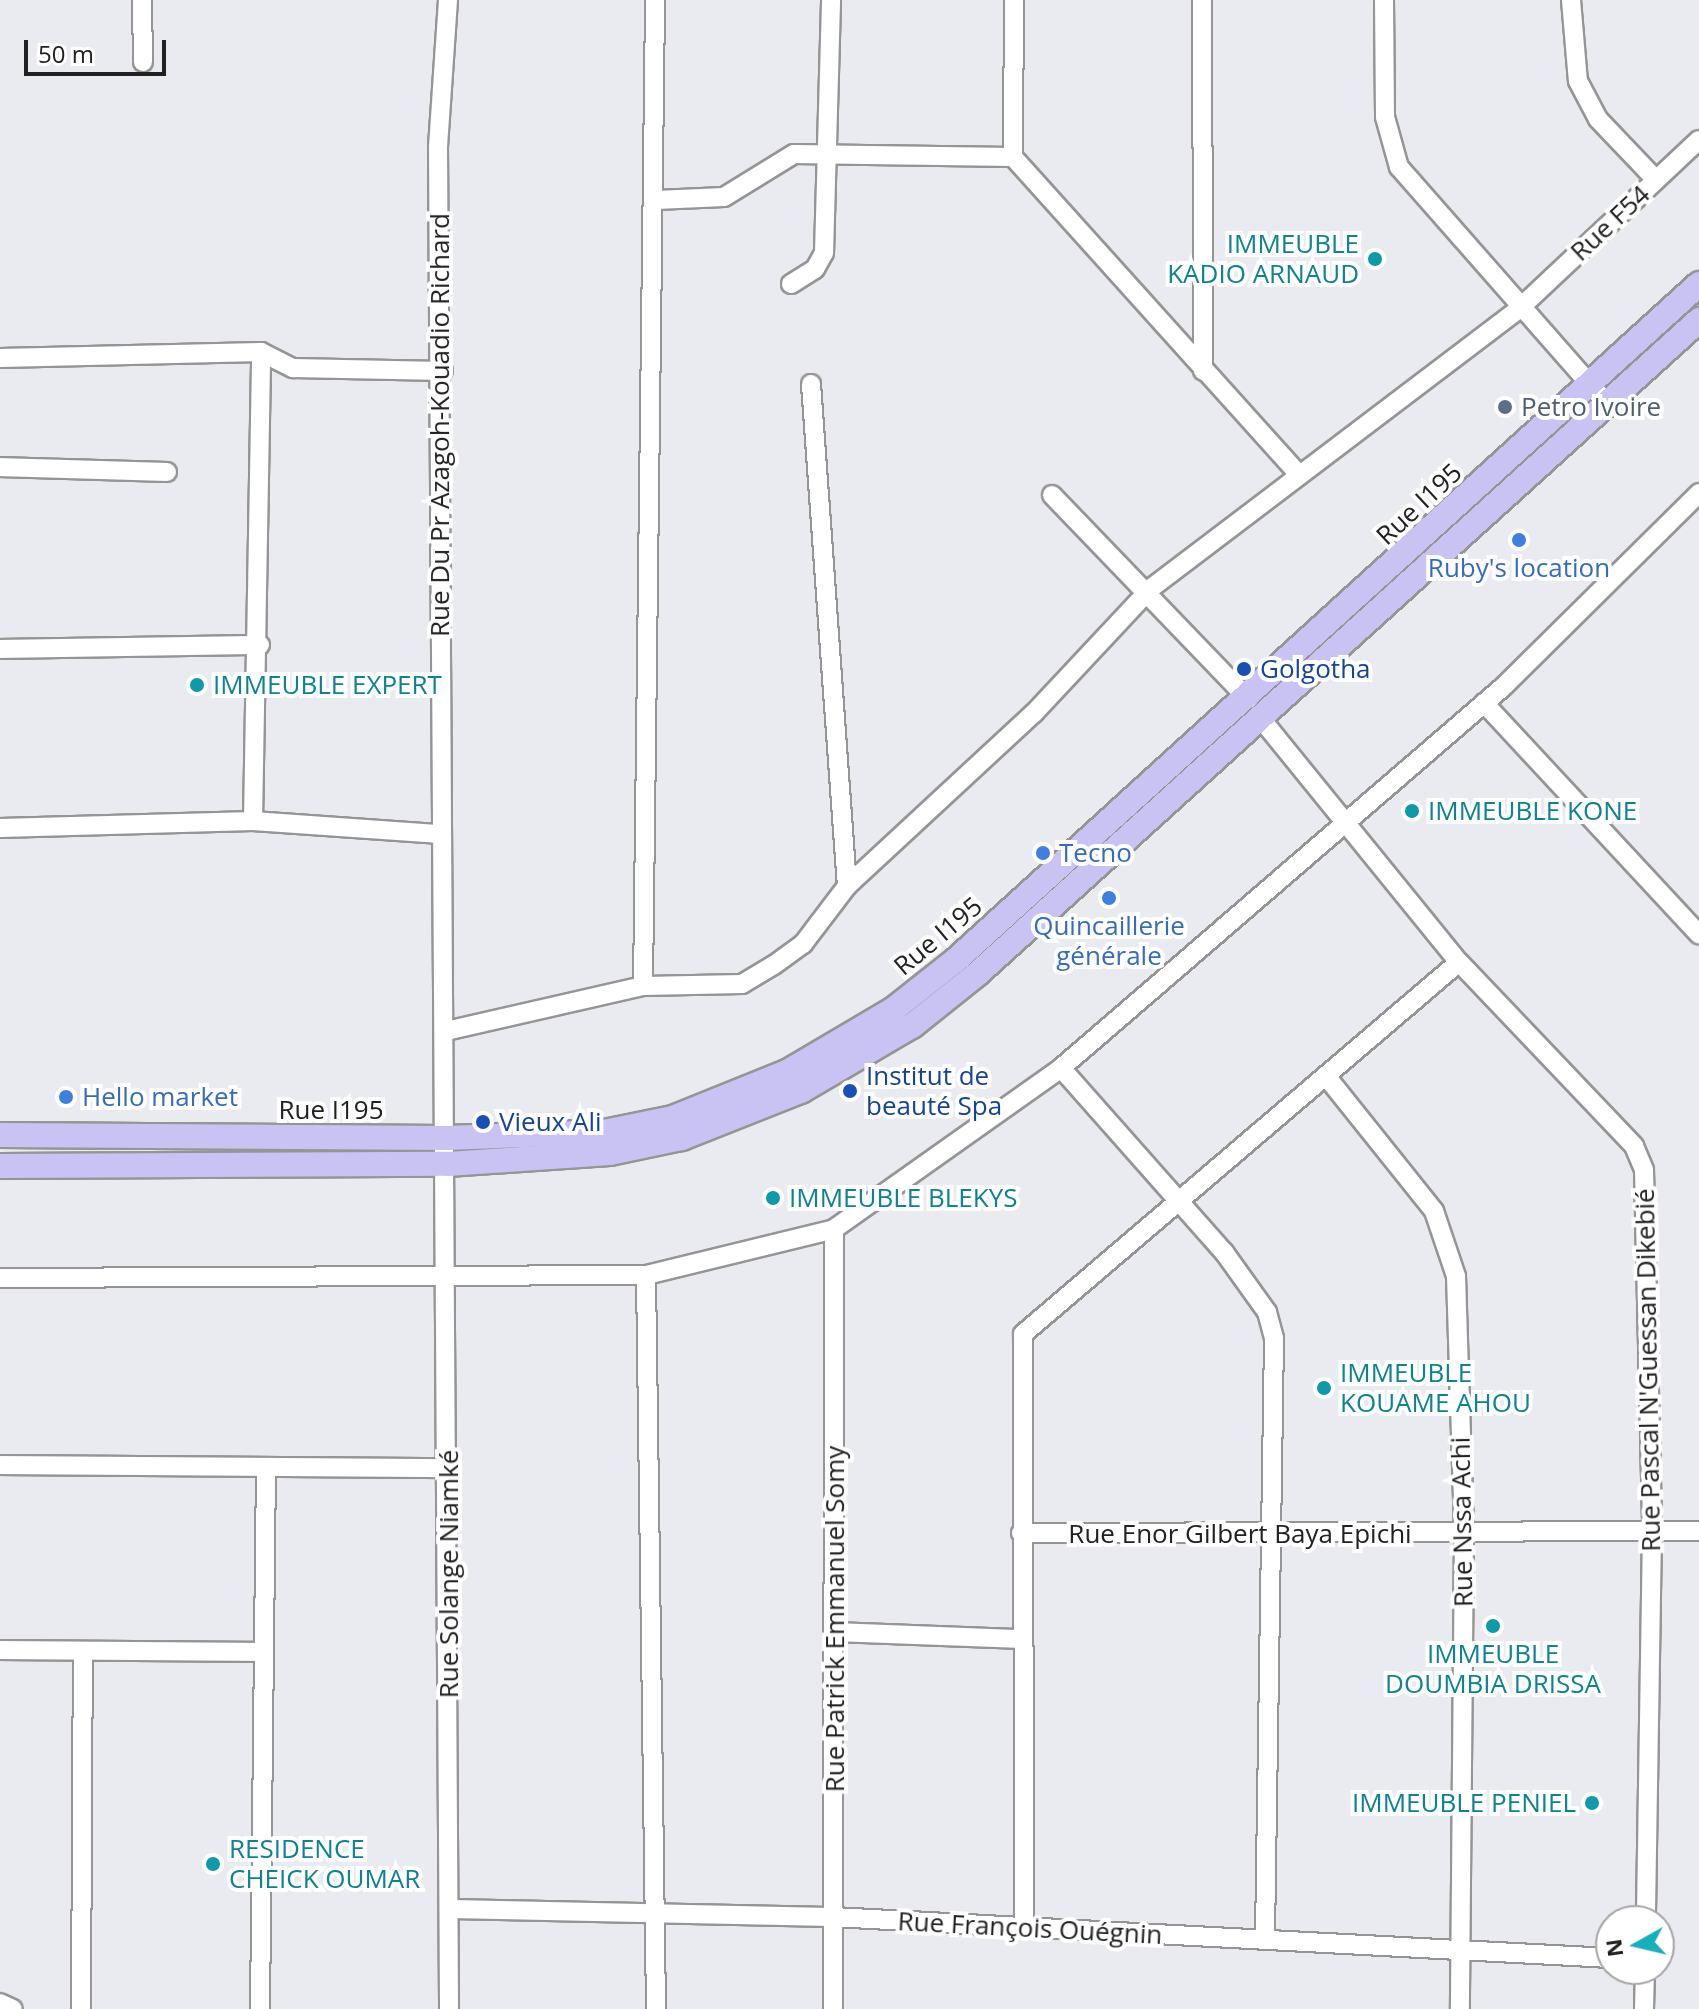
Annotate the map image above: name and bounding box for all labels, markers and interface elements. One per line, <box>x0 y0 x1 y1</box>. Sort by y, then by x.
scale bar <box>28 24 170 74</box>
text: 50 m <box>38 37 94 70</box>
street label: Rue F54 <box>1564 179 1656 267</box>
street label: Rue Du Pr Azagoh-Kouadio Richard <box>424 213 456 637</box>
place label: IMMEUBLE KADIO ARNAUD <box>1167 228 1359 290</box>
marker: IMMEUBLE KADIO ARNAUD <box>1366 250 1384 268</box>
place label: Petro Ivoire <box>1521 391 1661 423</box>
marker: Petro Ivoire <box>1496 398 1514 416</box>
street label: Rue I195 <box>1370 457 1468 551</box>
marker: Ruby's location <box>1510 531 1528 549</box>
place label: Ruby's location <box>1428 552 1610 584</box>
place label: Golgotha <box>1260 653 1371 685</box>
marker: Golgotha <box>1235 660 1253 678</box>
place label: IMMEUBLE EXPERT <box>213 669 442 701</box>
marker: IMMEUBLE EXPERT <box>188 676 206 694</box>
place label: IMMEUBLE KONE <box>1428 795 1637 827</box>
marker: IMMEUBLE KONE <box>1403 802 1421 820</box>
place label: Tecno <box>1059 837 1132 869</box>
marker: Tecno <box>1034 844 1052 862</box>
marker: Quincaillerie générale <box>1100 889 1118 907</box>
street label: Rue I195 <box>888 890 988 982</box>
place label: Quincaillerie générale <box>1033 910 1185 972</box>
place label: Institut de beauté Spa <box>866 1060 1002 1122</box>
place label: Hello market <box>82 1081 238 1113</box>
marker: Institut de beauté Spa <box>841 1082 859 1100</box>
marker: Hello market <box>57 1088 75 1106</box>
street label: Rue I195 <box>278 1094 384 1126</box>
place label: Vieux Ali <box>499 1106 602 1138</box>
marker: Vieux Ali <box>474 1113 492 1131</box>
place label: IMMEUBLE BLEKYS <box>789 1182 1018 1214</box>
street label: Rue Pascal N'Guessan Dikebié <box>1629 1188 1667 1552</box>
marker: IMMEUBLE BLEKYS <box>764 1189 782 1207</box>
place label: IMMEUBLE KOUAME AHOU <box>1340 1357 1531 1418</box>
marker: IMMEUBLE KOUAME AHOU <box>1315 1379 1333 1397</box>
street label: Rue Nssa Achi <box>1445 1437 1479 1607</box>
street label: Rue Patrick Emmanuel Somy <box>819 1446 851 1792</box>
street label: Rue Solange Niamké <box>433 1450 465 1698</box>
street label: Rue Enor Gilbert Baya Epichi <box>1068 1518 1412 1550</box>
marker: IMMEUBLE DOUMBIA DRISSA <box>1484 1617 1502 1635</box>
place label: IMMEUBLE DOUMBIA DRISSA <box>1385 1638 1601 1700</box>
place label: IMMEUBLE PENIEL <box>1352 1787 1576 1819</box>
marker: IMMEUBLE PENIEL <box>1583 1794 1601 1812</box>
place label: RESIDENCE CHEICK OUMAR <box>229 1833 420 1894</box>
marker: RESIDENCE CHEICK OUMAR <box>204 1855 222 1873</box>
street label: Rue François Ouégnin <box>897 1905 1163 1951</box>
north arrow <box>1595 1905 1675 1985</box>
text: N <box>1597 1937 1629 1959</box>

